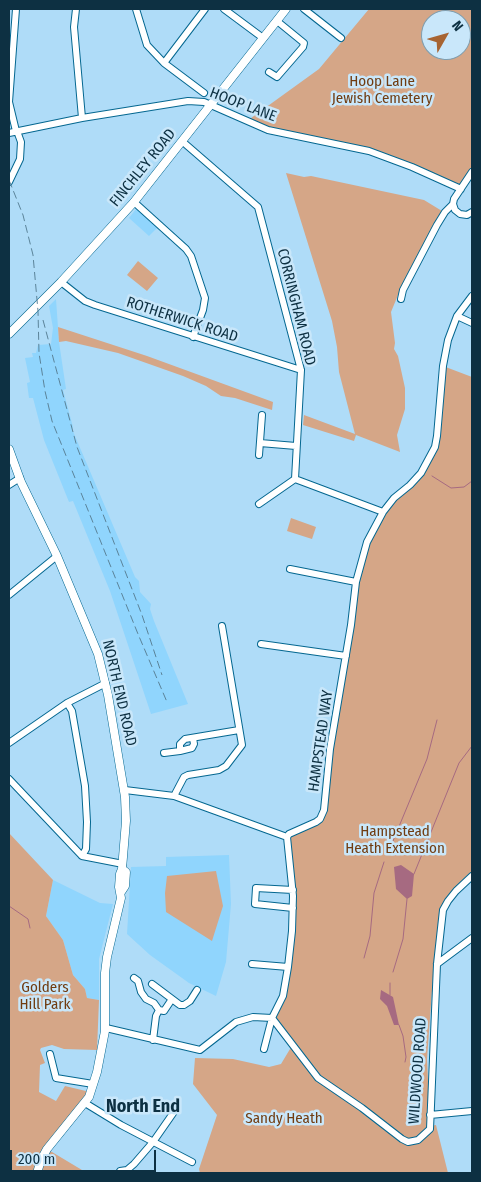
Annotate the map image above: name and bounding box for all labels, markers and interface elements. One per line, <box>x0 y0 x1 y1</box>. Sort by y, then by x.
north arrow <box>421 10 471 60</box>
text: N <box>448 18 467 35</box>
park label: Hoop Lane Jewish Cemetery <box>332 73 432 108</box>
street label: HOOP LANE <box>207 84 279 126</box>
street label: FINCHLEY ROAD <box>106 125 180 211</box>
street label: CORRINGHAM ROAD <box>273 247 319 367</box>
street label: ROTHERWICK ROAD <box>124 293 240 347</box>
street label: NORTH END ROAD <box>98 638 140 748</box>
street label: HAMPSTEAD WAY <box>305 689 337 793</box>
park label: Hampstead Heath Extension <box>345 823 445 858</box>
park label: Golders Hill Park <box>20 979 70 1014</box>
street label: WILDWOOD ROAD <box>405 1017 431 1125</box>
district label: North End <box>106 1096 180 1118</box>
park label: Sandy Heath <box>245 1110 323 1128</box>
scale bar <box>12 1140 159 1172</box>
text: 200 m <box>18 1150 55 1168</box>

